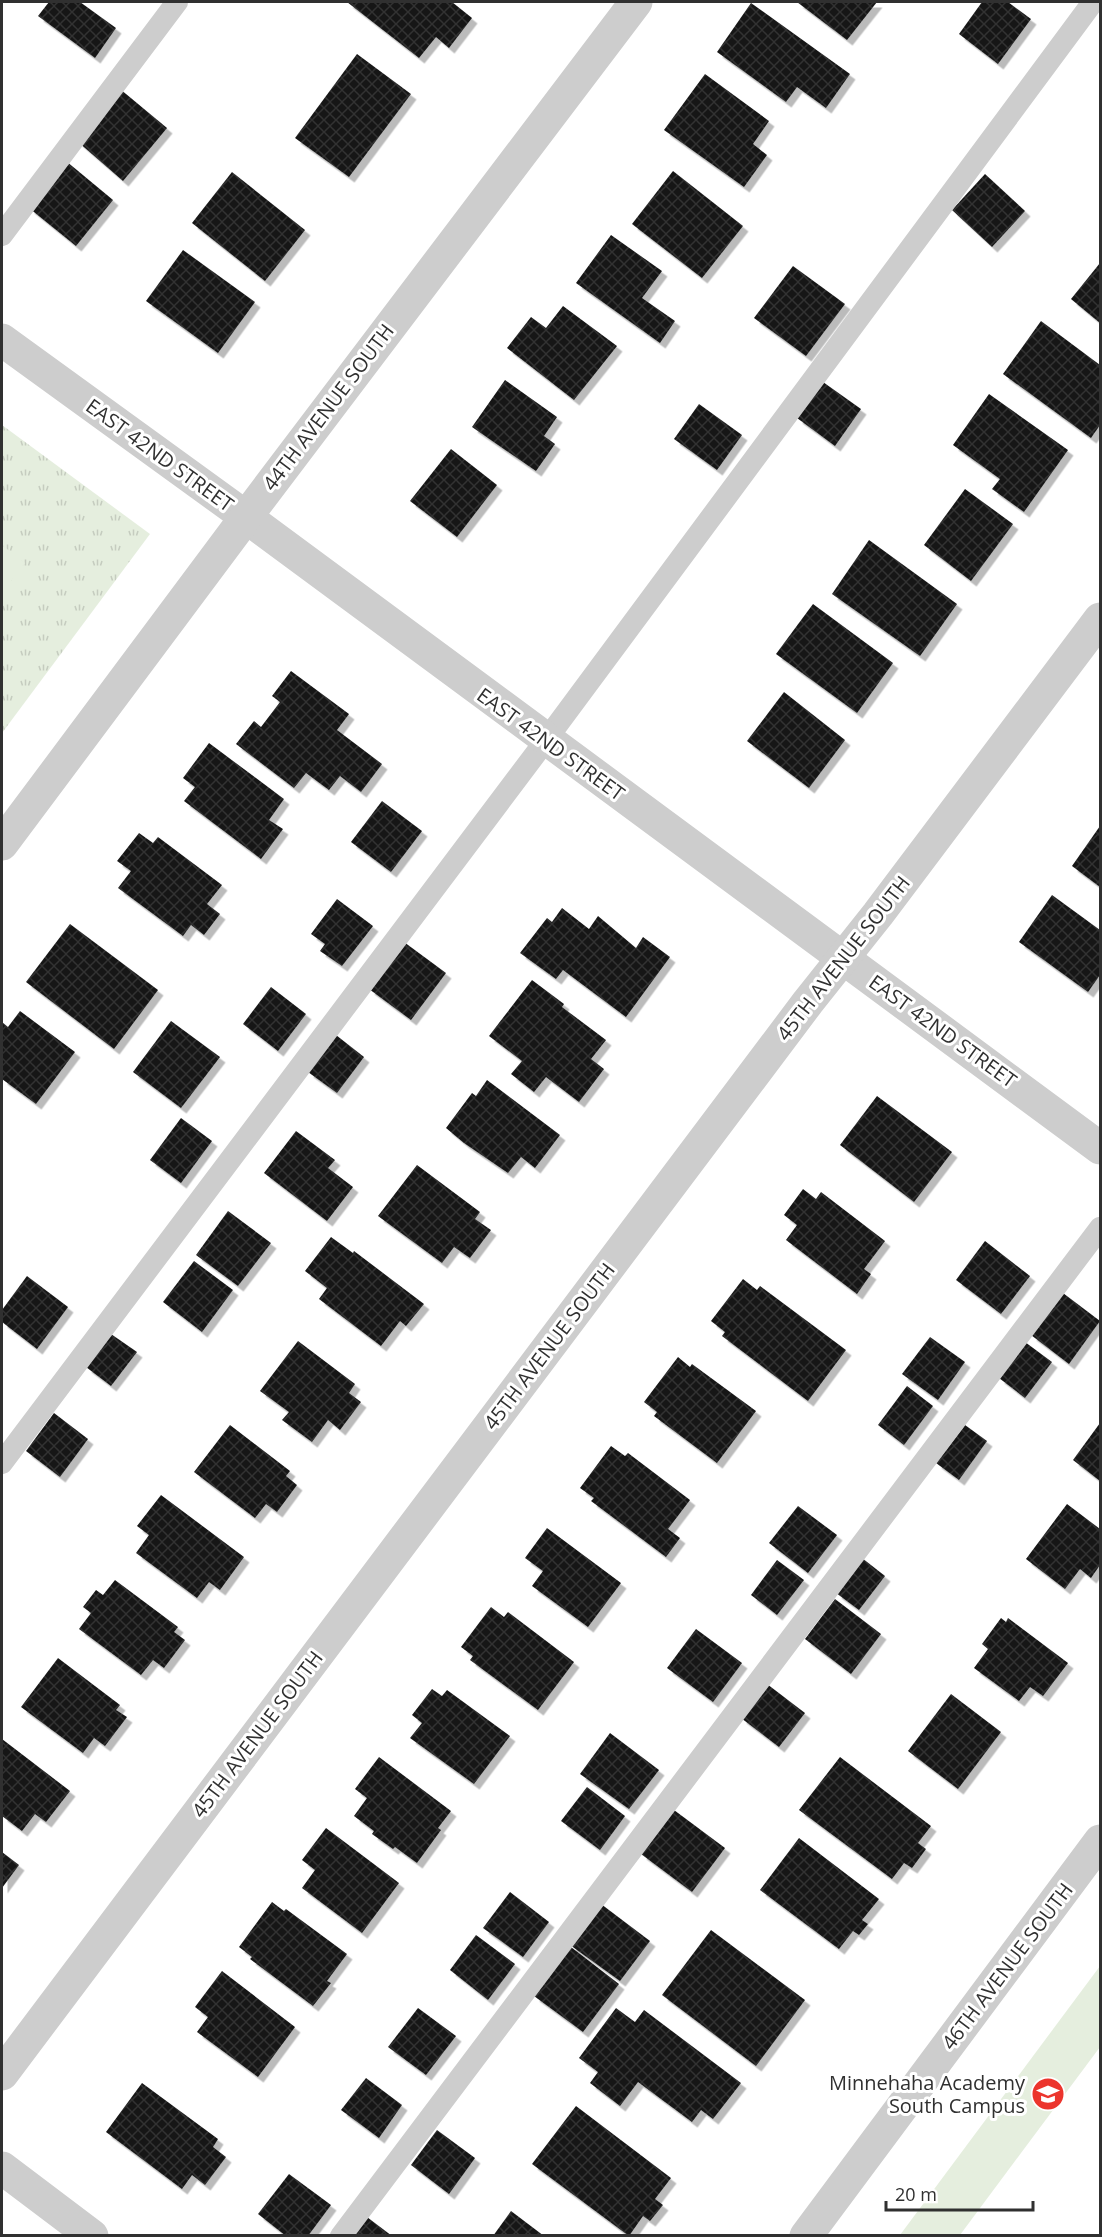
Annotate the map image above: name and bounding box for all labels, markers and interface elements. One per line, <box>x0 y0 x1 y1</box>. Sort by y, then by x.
street label: 44TH AVENUE SOUTH <box>256 318 400 496</box>
street label: EAST 42ND STREET <box>81 392 239 518</box>
street label: EAST 42ND STREET <box>472 681 630 807</box>
street label: 45TH AVENUE SOUTH <box>770 870 916 1046</box>
street label: EAST 42ND STREET <box>864 968 1022 1094</box>
street label: 45TH AVENUE SOUTH <box>477 1257 621 1435</box>
street label: 45TH AVENUE SOUTH <box>185 1645 329 1823</box>
street label: 46TH AVENUE SOUTH <box>935 1877 1079 2055</box>
place label: Minnehaha Academy South Campus <box>829 2069 1026 2119</box>
school or university icon: Minnehaha Academy South Campus <box>1030 2076 1066 2112</box>
scale bar <box>886 2174 1033 2212</box>
text: 20 m <box>895 2182 937 2206</box>

